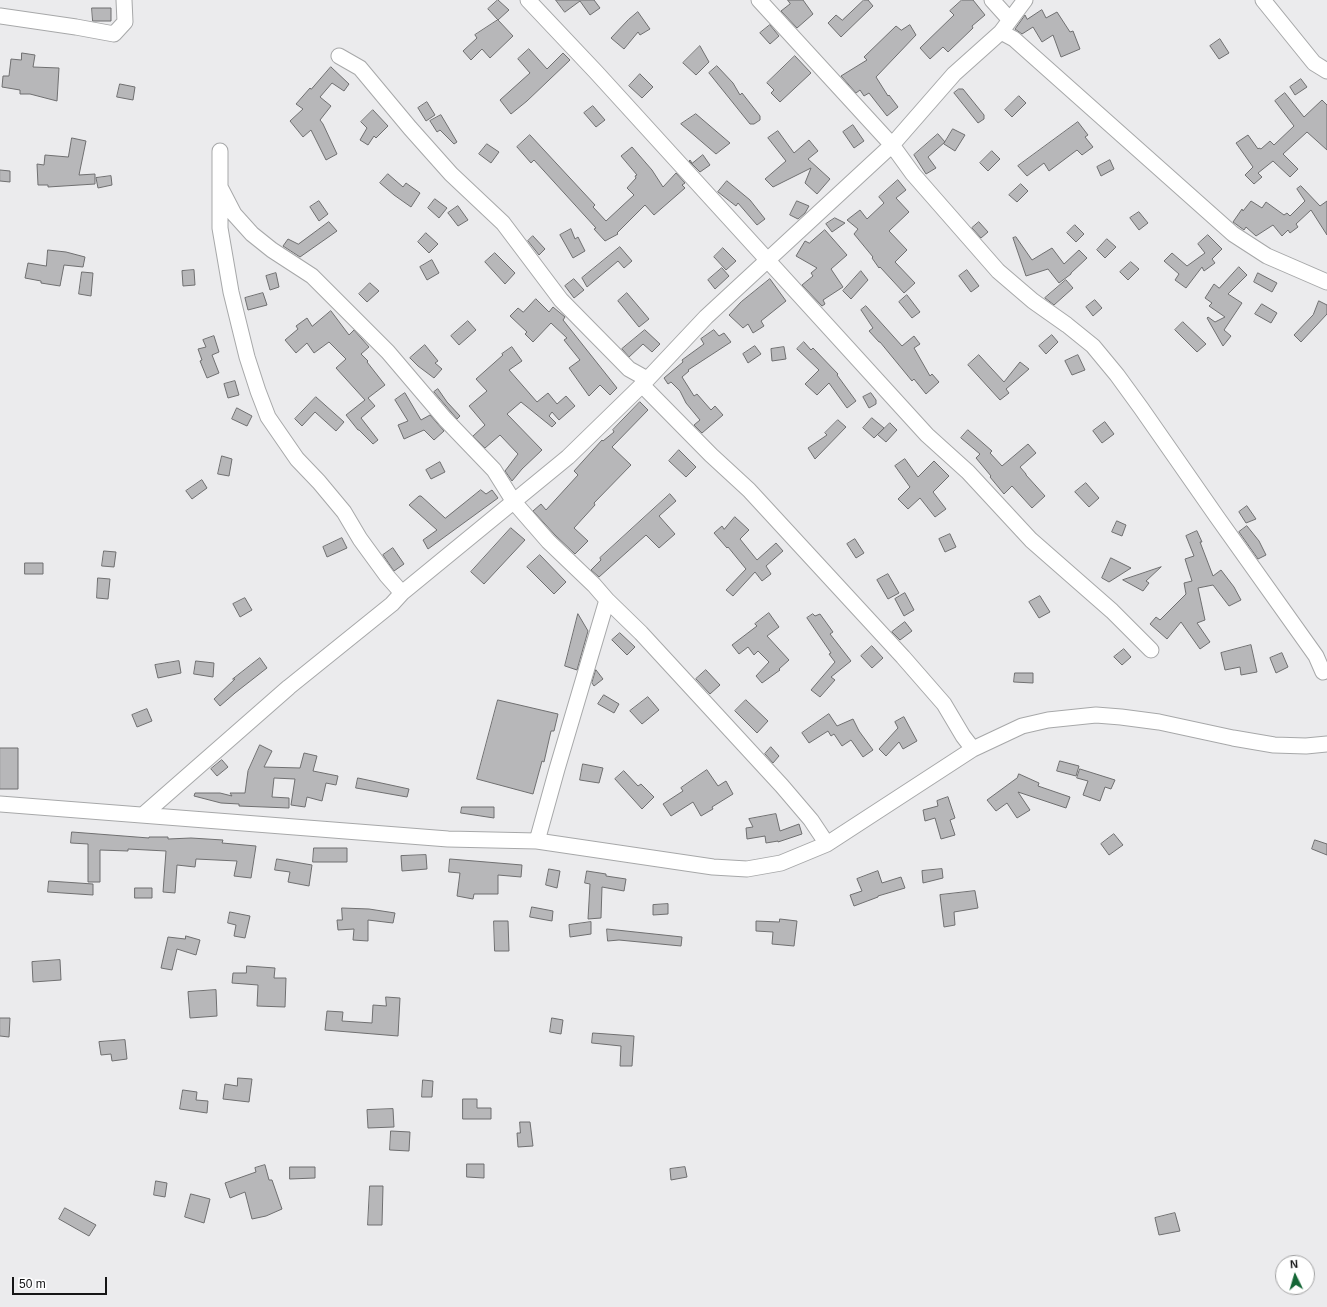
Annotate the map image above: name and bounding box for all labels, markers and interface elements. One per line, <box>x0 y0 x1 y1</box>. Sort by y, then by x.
north arrow <box>1275 1255 1315 1295</box>
text: N <box>1290 1258 1299 1270</box>
scale bar <box>14 1269 109 1295</box>
text: 50 m <box>19 1277 46 1291</box>

